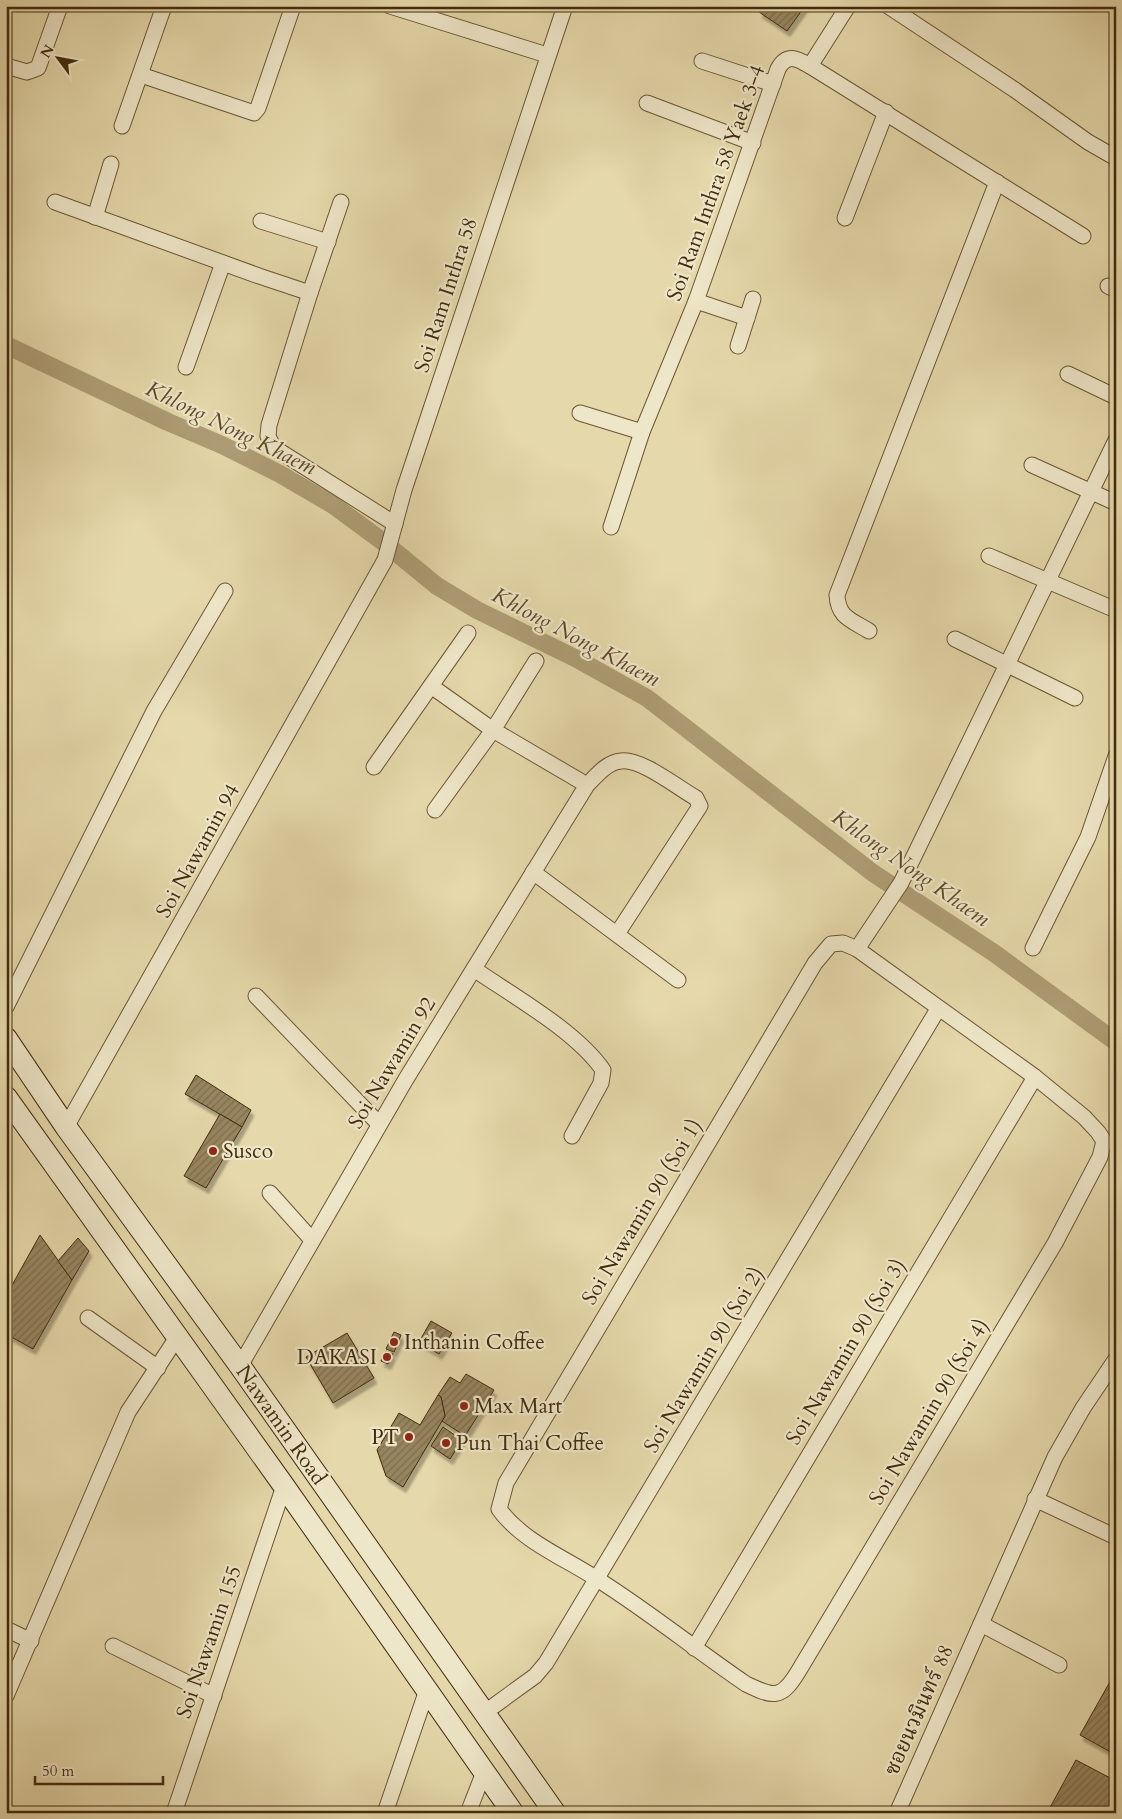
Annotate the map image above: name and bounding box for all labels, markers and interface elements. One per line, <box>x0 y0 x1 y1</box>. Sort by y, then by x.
north arrow <box>32 32 82 82</box>
text: N <box>36 41 59 62</box>
street label: Soi Ram Inthra 58 Yaek 3-4 <box>660 61 772 305</box>
street label: Soi Ram Inthra 58 <box>407 214 485 376</box>
water label: Khlong Nong Khaem <box>141 374 322 482</box>
water label: Khlong Nong Khaem <box>487 580 666 694</box>
street label: Soi Nawamin 94 <box>149 779 247 923</box>
water label: Khlong Nong Khaem <box>826 802 996 934</box>
street label: Soi Nawamin 92 <box>341 991 443 1134</box>
street label: Soi Nawamin 90 (Soi 1) <box>575 1114 709 1310</box>
place label: Susco <box>223 1137 273 1166</box>
marker: Susco <box>207 1145 219 1157</box>
street label: Soi Nawamin 90 (Soi 3) <box>779 1254 913 1450</box>
street label: Soi Nawamin 90 (Soi 2) <box>637 1262 771 1458</box>
street label: Soi Nawamin 90 (Soi 4) <box>862 1314 996 1510</box>
place label: Inthanin Coffee <box>404 1328 545 1357</box>
marker: Inthanin Coffee <box>388 1336 400 1348</box>
place label: DAKASI <box>297 1343 377 1372</box>
marker: DAKASI <box>381 1351 393 1363</box>
street label: Nawamin Road <box>229 1359 333 1491</box>
place label: Max Mart <box>474 1392 562 1421</box>
marker: Max Mart <box>458 1400 470 1412</box>
place label: PT <box>371 1423 399 1452</box>
place label: Pun Thai Coffee <box>456 1429 604 1458</box>
marker: PT <box>403 1431 415 1443</box>
marker: Pun Thai Coffee <box>440 1437 452 1449</box>
street label: Soi Nawamin 155 <box>169 1562 249 1722</box>
street label: ซอยนวมินทร์ 88 <box>877 1640 961 1780</box>
scale bar <box>35 1754 162 1786</box>
text: 50 m <box>42 1761 74 1781</box>

